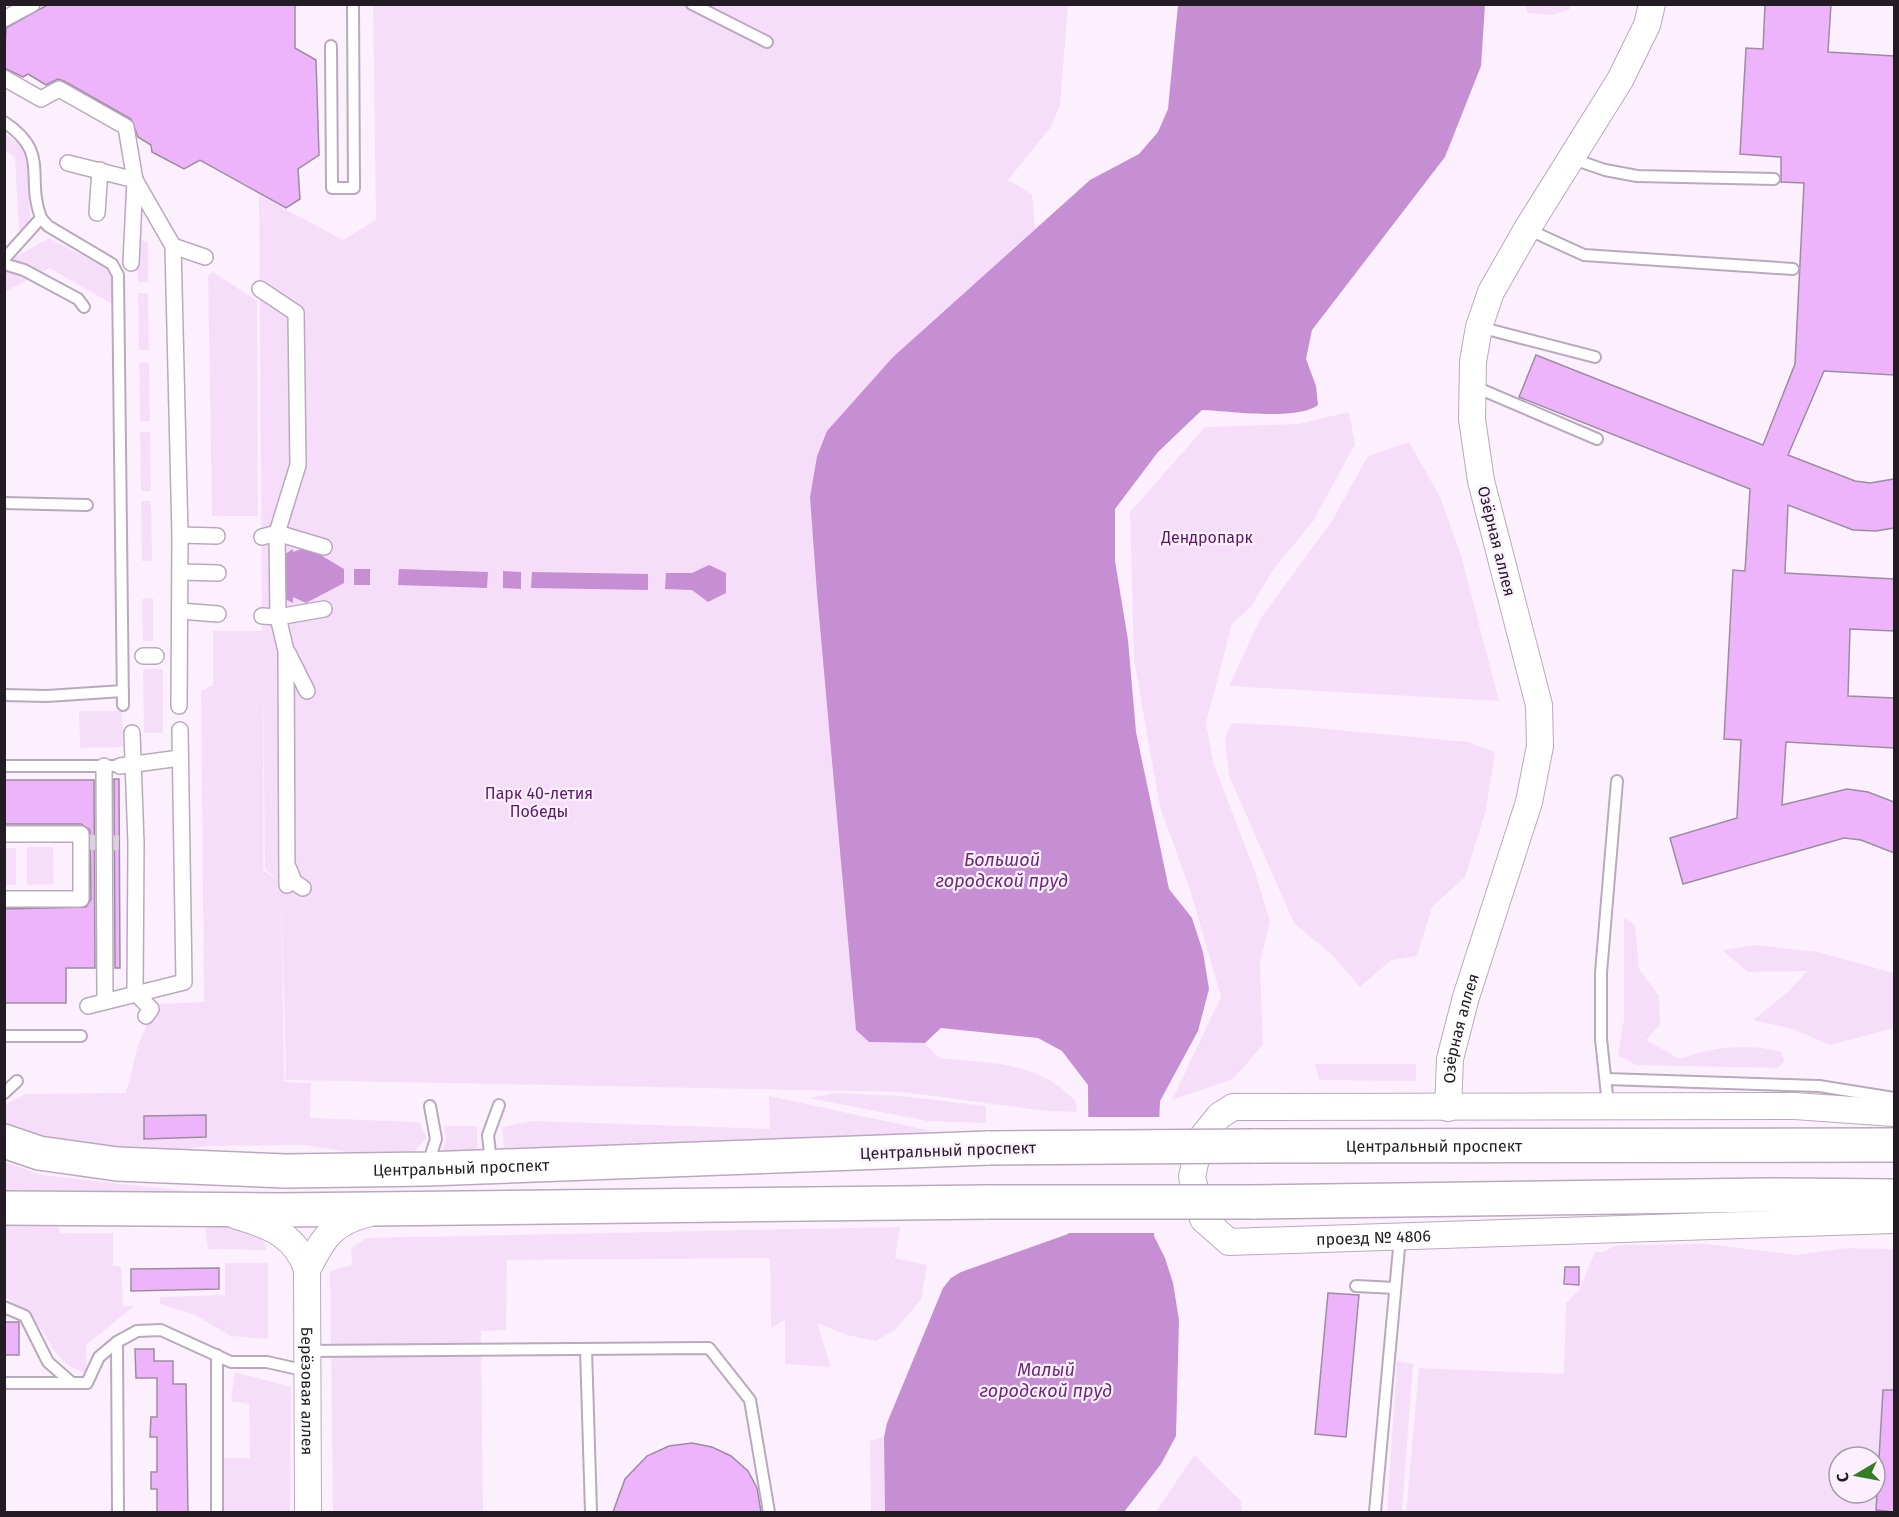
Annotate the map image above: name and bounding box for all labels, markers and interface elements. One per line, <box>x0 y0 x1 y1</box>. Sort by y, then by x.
street label: Озёрная аллея <box>1474 484 1519 598</box>
park label: Дендропарк <box>1160 528 1254 547</box>
park label: Парк 40-летия Победы <box>485 784 593 821</box>
water label: Большой городской пруд <box>936 849 1068 892</box>
street label: Озёрная аллея <box>1440 971 1483 1084</box>
street label: Центральный проспект <box>1346 1137 1523 1156</box>
street label: Центральный проспект <box>860 1138 1037 1163</box>
street label: Центральный проспект <box>373 1155 550 1180</box>
street label: проезд № 4806 <box>1316 1226 1431 1249</box>
street label: Берёзовая аллея <box>297 1327 317 1455</box>
water label: Малый городской пруд <box>980 1359 1112 1402</box>
north arrow <box>1827 1445 1887 1505</box>
text: С <box>1832 1471 1853 1484</box>

